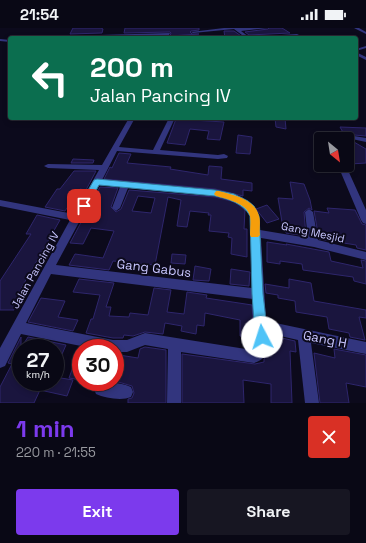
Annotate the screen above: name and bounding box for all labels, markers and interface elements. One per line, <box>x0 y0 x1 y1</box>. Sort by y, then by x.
text: 21:54 <box>20 5 59 24</box>
text: 200 m <box>90 49 174 85</box>
icon: left <box>24 52 76 104</box>
text: Jalan Pancing IV <box>90 84 231 107</box>
north arrow <box>314 132 354 172</box>
map controls <box>314 132 354 172</box>
pin <box>67 189 101 223</box>
icon: arrive <box>73 195 95 217</box>
street label: Gang Mesjid <box>280 218 346 246</box>
street label: Jalan Pancing IV <box>8 229 62 311</box>
street label: Gang Gabus <box>116 255 192 281</box>
position arrow <box>241 316 283 358</box>
street label: Gang H <box>302 326 348 352</box>
speed limit sign: 30 <box>72 339 124 391</box>
text: 27 <box>27 347 49 373</box>
text: km/h <box>26 368 50 381</box>
text: 1 min <box>16 413 75 444</box>
button: close <box>308 416 350 458</box>
text: 220 m · 21:55 <box>16 444 96 461</box>
button: Exit <box>16 489 179 535</box>
button: Share <box>187 489 350 535</box>

